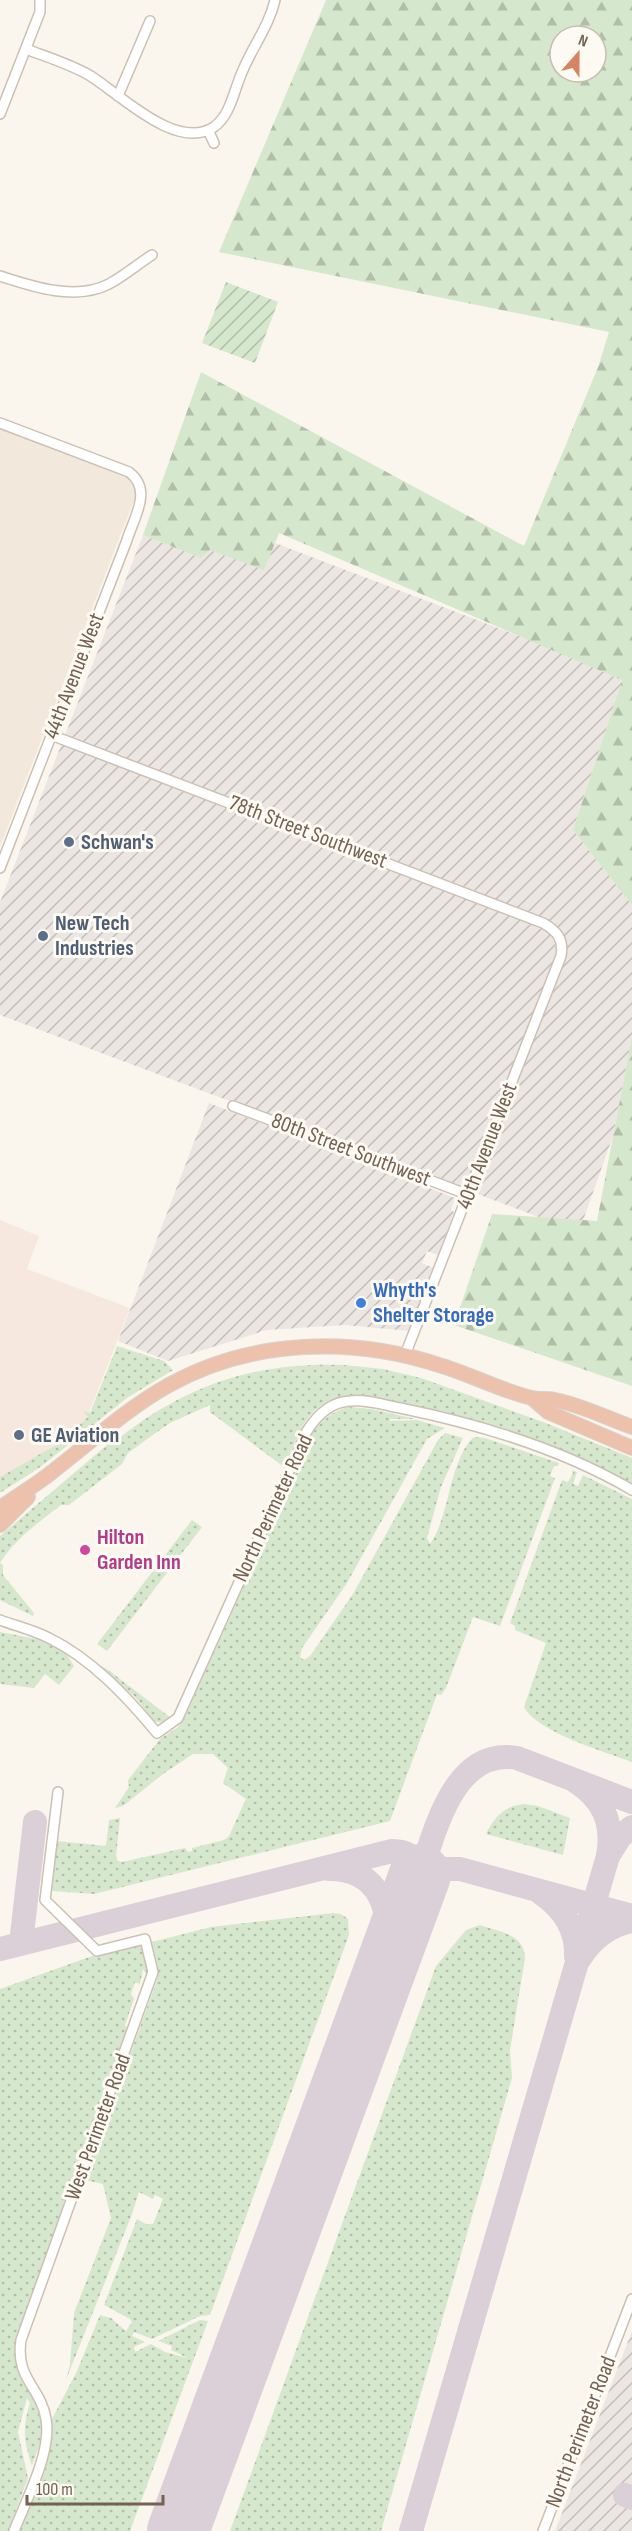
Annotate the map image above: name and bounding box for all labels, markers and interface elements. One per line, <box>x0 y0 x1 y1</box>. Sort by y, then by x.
north arrow <box>548 24 608 84</box>
text: N <box>575 31 590 52</box>
street label: 44th Avenue West <box>38 609 111 743</box>
street label: 78th Street Southwest <box>225 789 391 875</box>
place label: Schwan's <box>81 829 154 856</box>
marker: Schwan's <box>62 835 76 849</box>
place label: New Tech Industries <box>55 910 134 962</box>
marker: New Tech Industries <box>36 929 50 943</box>
street label: 40th Avenue West <box>451 1079 524 1213</box>
street label: 80th Street Southwest <box>267 1107 435 1193</box>
place label: Whyth's Shelter Storage <box>373 1277 494 1329</box>
marker: Whyth's Shelter Storage <box>354 1296 368 1310</box>
place label: GE Aviation <box>31 1422 119 1449</box>
marker: GE Aviation <box>12 1428 26 1442</box>
street label: North Perimeter Road <box>227 1430 319 1586</box>
place label: Hilton Garden Inn <box>97 1524 181 1576</box>
marker: Hilton Garden Inn <box>78 1543 92 1557</box>
street label: West Perimeter Road <box>59 2050 137 2204</box>
street label: North Perimeter Road <box>540 2353 622 2511</box>
scale bar <box>27 2468 164 2506</box>
text: 100 m <box>36 2479 73 2500</box>

